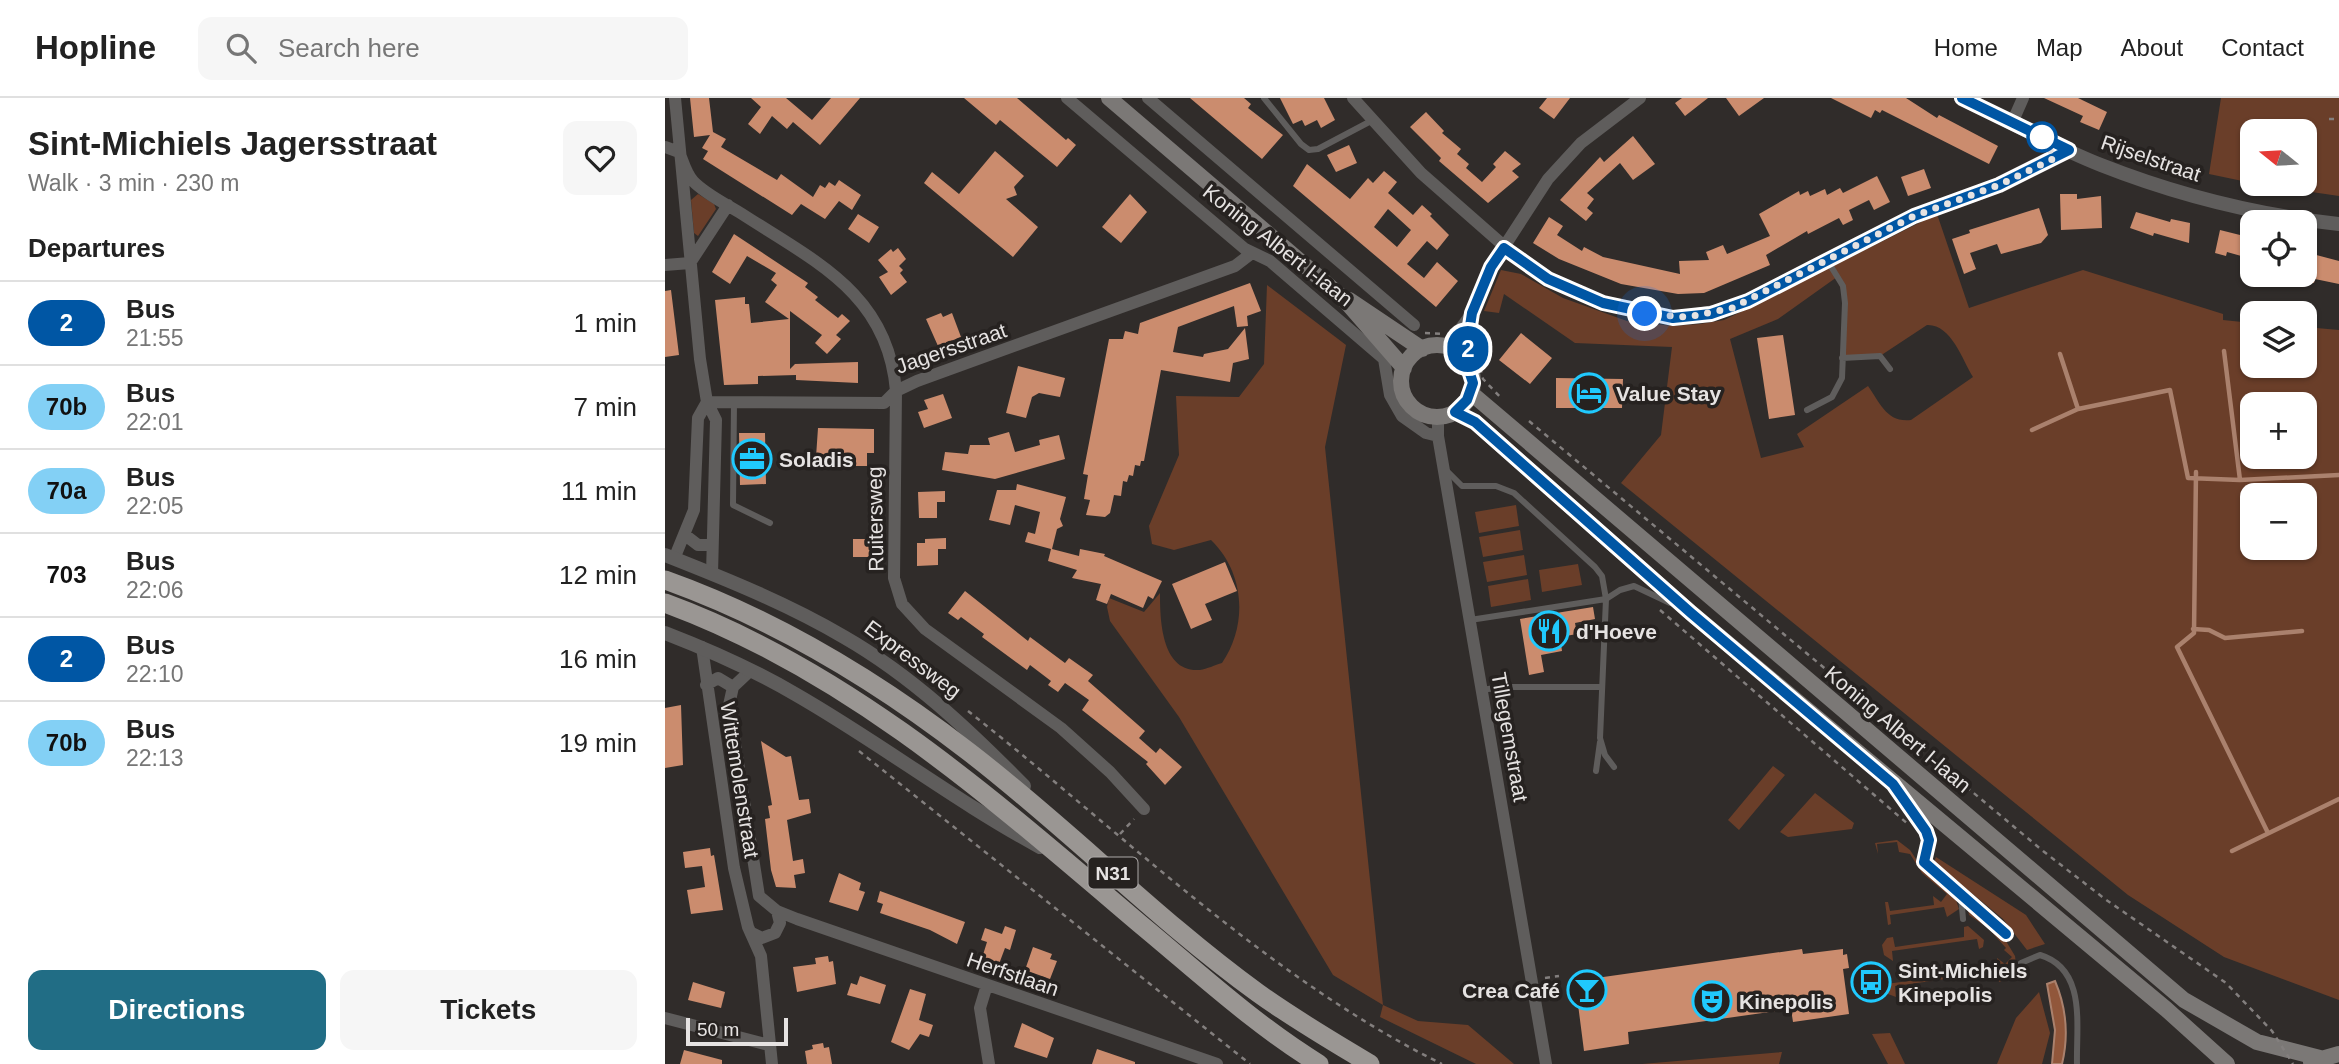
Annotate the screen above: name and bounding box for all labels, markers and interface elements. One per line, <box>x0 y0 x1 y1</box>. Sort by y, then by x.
search box <box>198 17 688 80</box>
text: Hopline <box>35 29 156 66</box>
icon: search <box>222 29 260 67</box>
text: Search here <box>278 33 420 63</box>
text: Home <box>1934 34 1998 61</box>
text: Map <box>2036 34 2083 61</box>
text: About <box>2121 34 2183 61</box>
text: Contact <box>2221 34 2304 61</box>
north arrow <box>2240 119 2317 196</box>
map controls <box>2240 119 2317 560</box>
button: heart <box>563 121 637 195</box>
unlabelled marker <box>2027 122 2057 152</box>
text: Sint-Michiels Jagersstraat <box>28 125 437 162</box>
street label: Rijselstraat <box>2098 130 2204 186</box>
text: Walk · 3 min · 230 m <box>28 170 239 196</box>
street label: Koning Albert I-laan <box>1199 180 1357 310</box>
button: locate <box>2240 210 2317 287</box>
text: Departures <box>28 233 165 263</box>
text: Bus <box>126 294 175 324</box>
your location <box>1627 296 1662 331</box>
button: layers <box>2240 301 2317 378</box>
text: 1 min <box>573 308 637 338</box>
text: 2 <box>60 309 73 336</box>
street label: Jagersstraat <box>893 318 1010 378</box>
text: 21:55 <box>126 325 184 351</box>
line badge: 2 <box>1445 326 1491 372</box>
text: 2 <box>1461 335 1475 362</box>
hotel icon: Value Stay <box>1568 372 1610 414</box>
text: Bus <box>126 378 175 408</box>
place label: Value Stay <box>1616 382 1721 405</box>
text: 7 min <box>573 392 637 422</box>
button: + <box>2240 392 2317 469</box>
text: 70b <box>46 393 87 420</box>
text: 22:01 <box>126 409 184 435</box>
office icon: Soladis <box>731 438 773 480</box>
place label: Soladis <box>779 448 854 471</box>
text: Bus <box>126 462 175 492</box>
street label: Ruitersweg <box>863 466 887 572</box>
text: 11 min <box>561 476 637 506</box>
text: 70a <box>46 477 87 504</box>
button: − <box>2240 483 2317 560</box>
text: 22:05 <box>126 493 184 519</box>
text: Bus <box>126 546 175 576</box>
text: 12 min <box>559 560 637 590</box>
text: 703 <box>46 561 87 588</box>
text: 22:06 <box>126 577 184 603</box>
restaurant icon: d'Hoeve <box>1528 610 1570 652</box>
street label: Expressweg <box>860 615 966 703</box>
place label: d'Hoeve <box>1576 620 1657 643</box>
text: Bus <box>126 630 175 660</box>
text: 16 min <box>559 644 637 674</box>
text: 2 <box>60 645 73 672</box>
text: 22:10 <box>126 661 184 687</box>
street label: Koning Albert I-laan <box>1820 661 1976 797</box>
street label: Tillegemstraat <box>1487 670 1533 804</box>
street label: Wittemolenstraat <box>716 700 764 860</box>
text: Bus <box>126 714 175 744</box>
text: 19 min <box>559 728 637 758</box>
text: 70b <box>46 729 87 756</box>
text: 22:13 <box>126 745 184 771</box>
road number: N31 <box>1089 858 1137 888</box>
street label: Herfstlaan <box>964 948 1062 1000</box>
place label: Sint-Michiels Kinepolis <box>1898 959 2028 1006</box>
bus stop icon: Sint-Michiels Kinepolis <box>1850 961 1892 1003</box>
bar icon: Crea Café <box>1566 969 1608 1011</box>
button: Directions <box>28 970 326 1050</box>
button: Tickets <box>340 970 637 1050</box>
place label: Crea Café <box>1462 979 1560 1002</box>
theatre icon: Kinepolis <box>1691 980 1733 1022</box>
place label: Kinepolis <box>1739 990 1834 1013</box>
scale bar <box>686 1015 787 1047</box>
text: 50 m <box>697 1019 739 1040</box>

